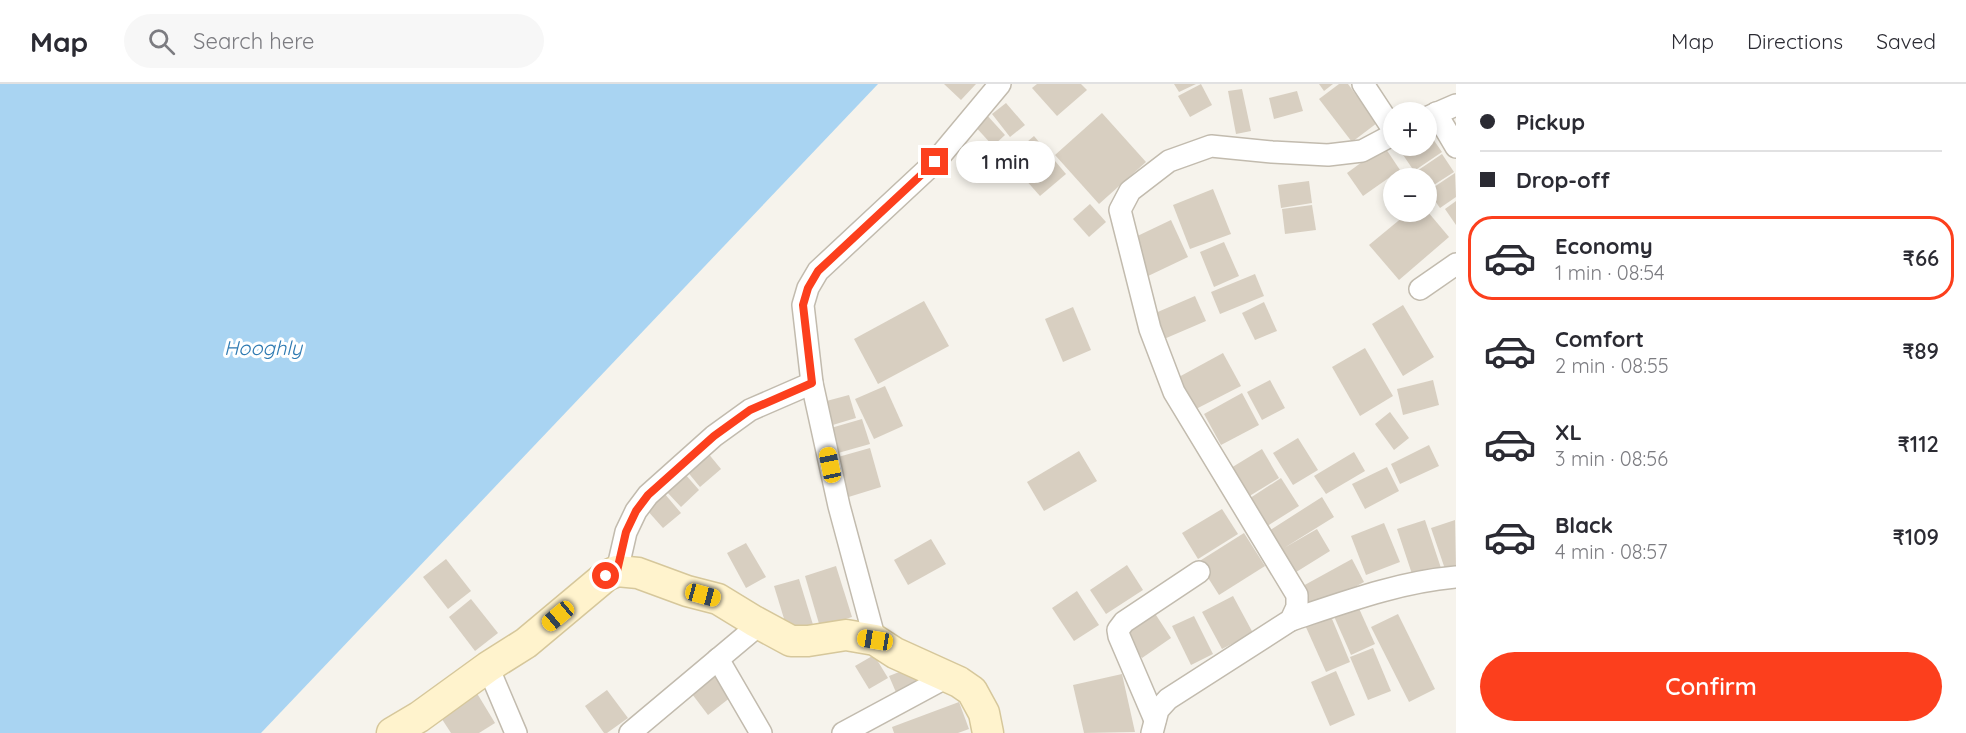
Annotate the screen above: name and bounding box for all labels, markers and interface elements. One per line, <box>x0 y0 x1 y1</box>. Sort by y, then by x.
search box <box>124 14 544 68</box>
text: Map <box>30 24 88 59</box>
icon: search <box>145 25 178 58</box>
text: Search here <box>193 27 315 55</box>
text: Map <box>1671 28 1714 54</box>
text: Directions <box>1747 28 1843 54</box>
text: Saved <box>1876 28 1936 54</box>
map controls <box>1383 102 1437 222</box>
button: + <box>1383 102 1437 156</box>
text: Pickup <box>1516 108 1585 136</box>
callout: 1 min <box>956 141 1055 183</box>
route end <box>921 148 948 175</box>
text: 1 min <box>982 149 1029 174</box>
text: Drop-off <box>1516 166 1610 194</box>
button: − <box>1383 168 1437 222</box>
icon: car <box>1483 231 1537 285</box>
text: Economy <box>1555 232 1653 260</box>
text: ₹66 <box>1903 244 1939 272</box>
text: 1 min · 08:54 <box>1555 260 1665 285</box>
icon: car <box>1483 324 1537 378</box>
text: Comfort <box>1555 325 1644 353</box>
water label: Hooghly <box>224 335 304 360</box>
text: ₹89 <box>1902 337 1939 365</box>
text: 2 min · 08:55 <box>1555 353 1669 378</box>
icon: car <box>1483 417 1537 471</box>
text: XL <box>1555 418 1582 446</box>
text: ₹112 <box>1897 430 1939 458</box>
car <box>817 446 843 484</box>
text: 3 min · 08:56 <box>1555 446 1668 471</box>
icon: car <box>1483 510 1537 564</box>
text: Black <box>1555 511 1613 539</box>
text: ₹109 <box>1892 523 1939 551</box>
text: 4 min · 08:57 <box>1555 539 1668 564</box>
route start <box>592 562 619 589</box>
car <box>683 582 723 608</box>
car <box>538 598 578 634</box>
car <box>856 628 894 652</box>
button: Confirm <box>1480 652 1942 721</box>

